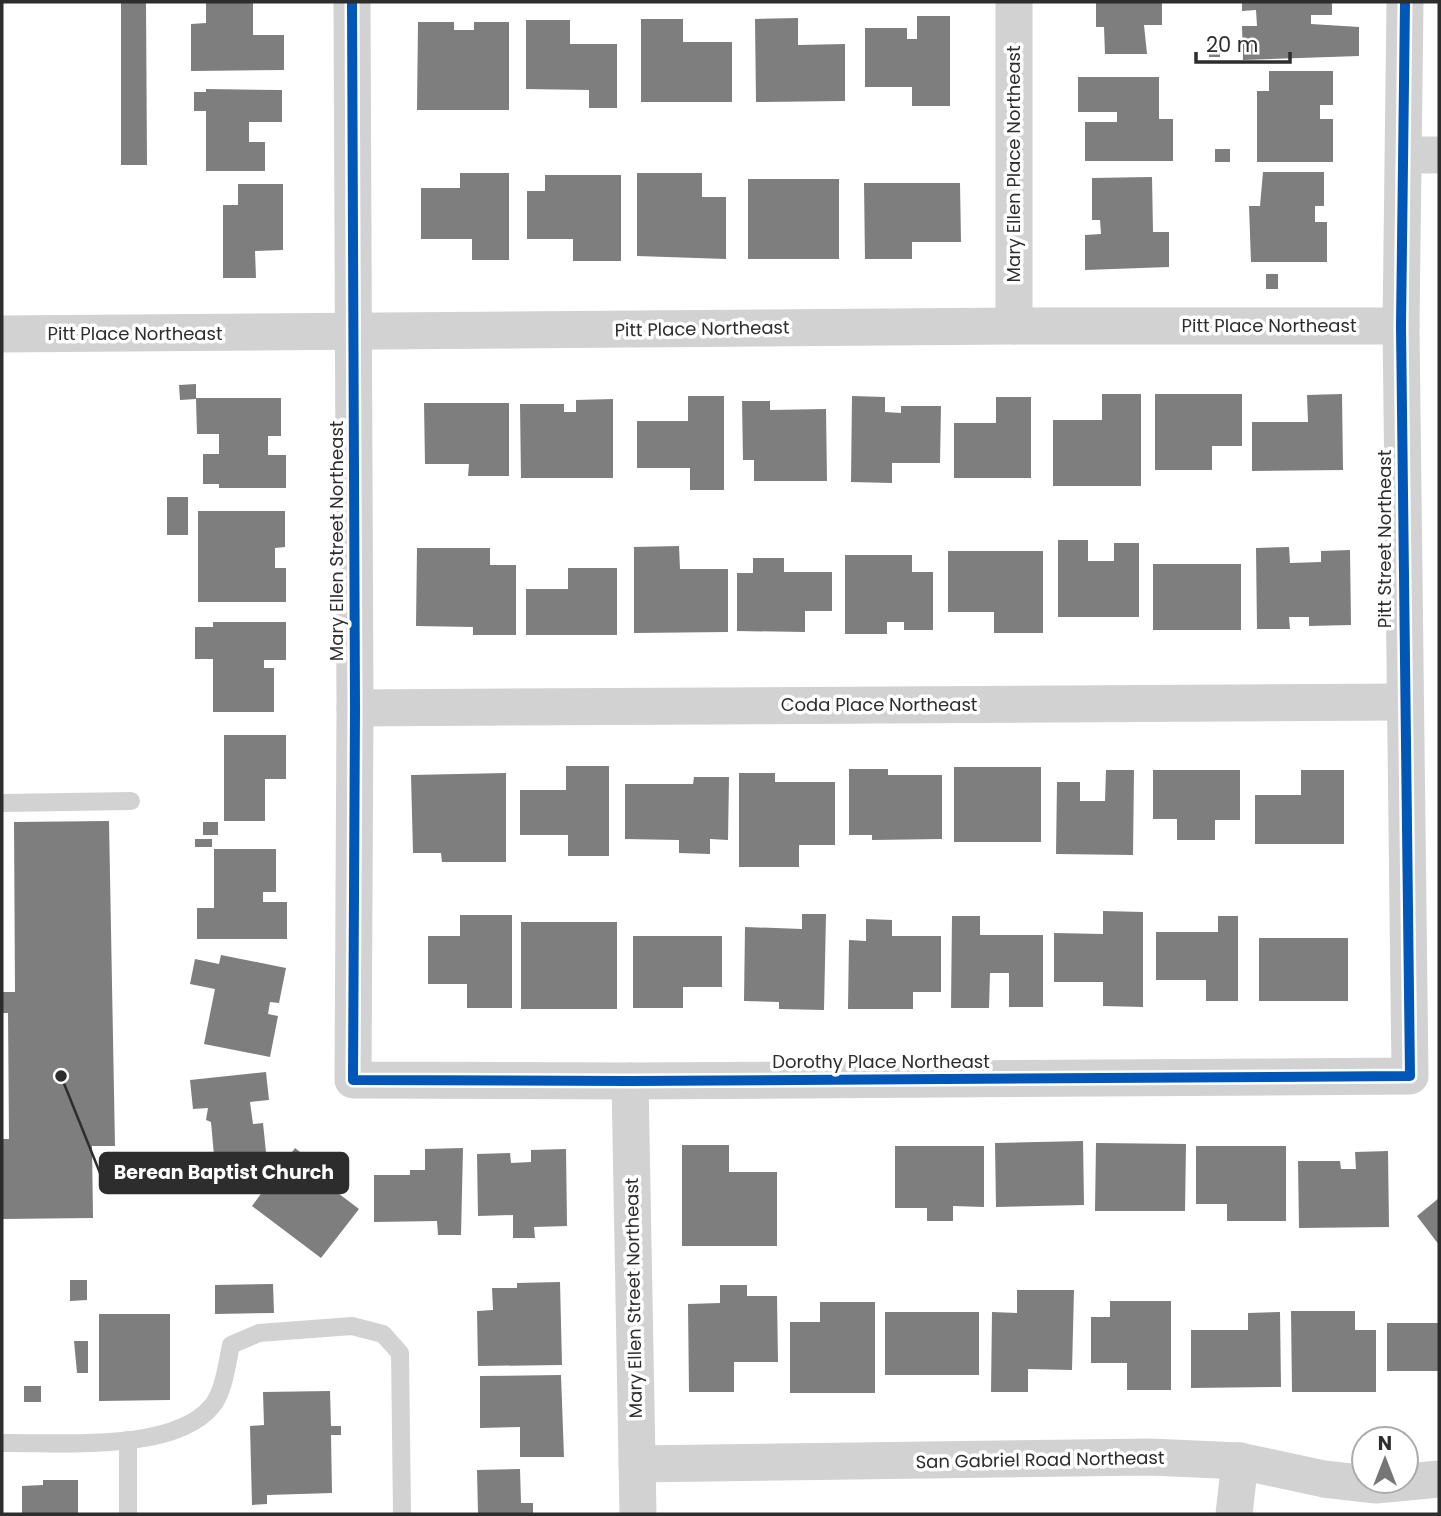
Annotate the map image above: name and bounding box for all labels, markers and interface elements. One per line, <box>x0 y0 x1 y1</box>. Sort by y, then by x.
scale bar <box>1196 21 1290 65</box>
text: 20 m <box>1206 30 1259 59</box>
street label: Mary Ellen Place Northeast <box>1001 45 1026 283</box>
street label: Pitt Place Northeast <box>1182 313 1356 338</box>
street label: Pitt Place Northeast <box>614 314 790 343</box>
street label: Pitt Place Northeast <box>48 321 222 346</box>
street label: Mary Ellen Street Northeast <box>324 421 349 661</box>
street label: Pitt Street Northeast <box>1372 450 1397 628</box>
street label: Coda Place Northeast <box>781 692 977 717</box>
street label: Dorothy Place Northeast <box>772 1049 990 1074</box>
callout: Berean Baptist Church <box>100 1153 348 1193</box>
text: Berean Baptist Church <box>114 1159 334 1186</box>
street label: Mary Ellen Street Northeast <box>619 1177 648 1419</box>
north arrow <box>1350 1425 1420 1495</box>
text: N <box>1378 1430 1392 1457</box>
street label: San Gabriel Road Northeast <box>915 1445 1165 1474</box>

